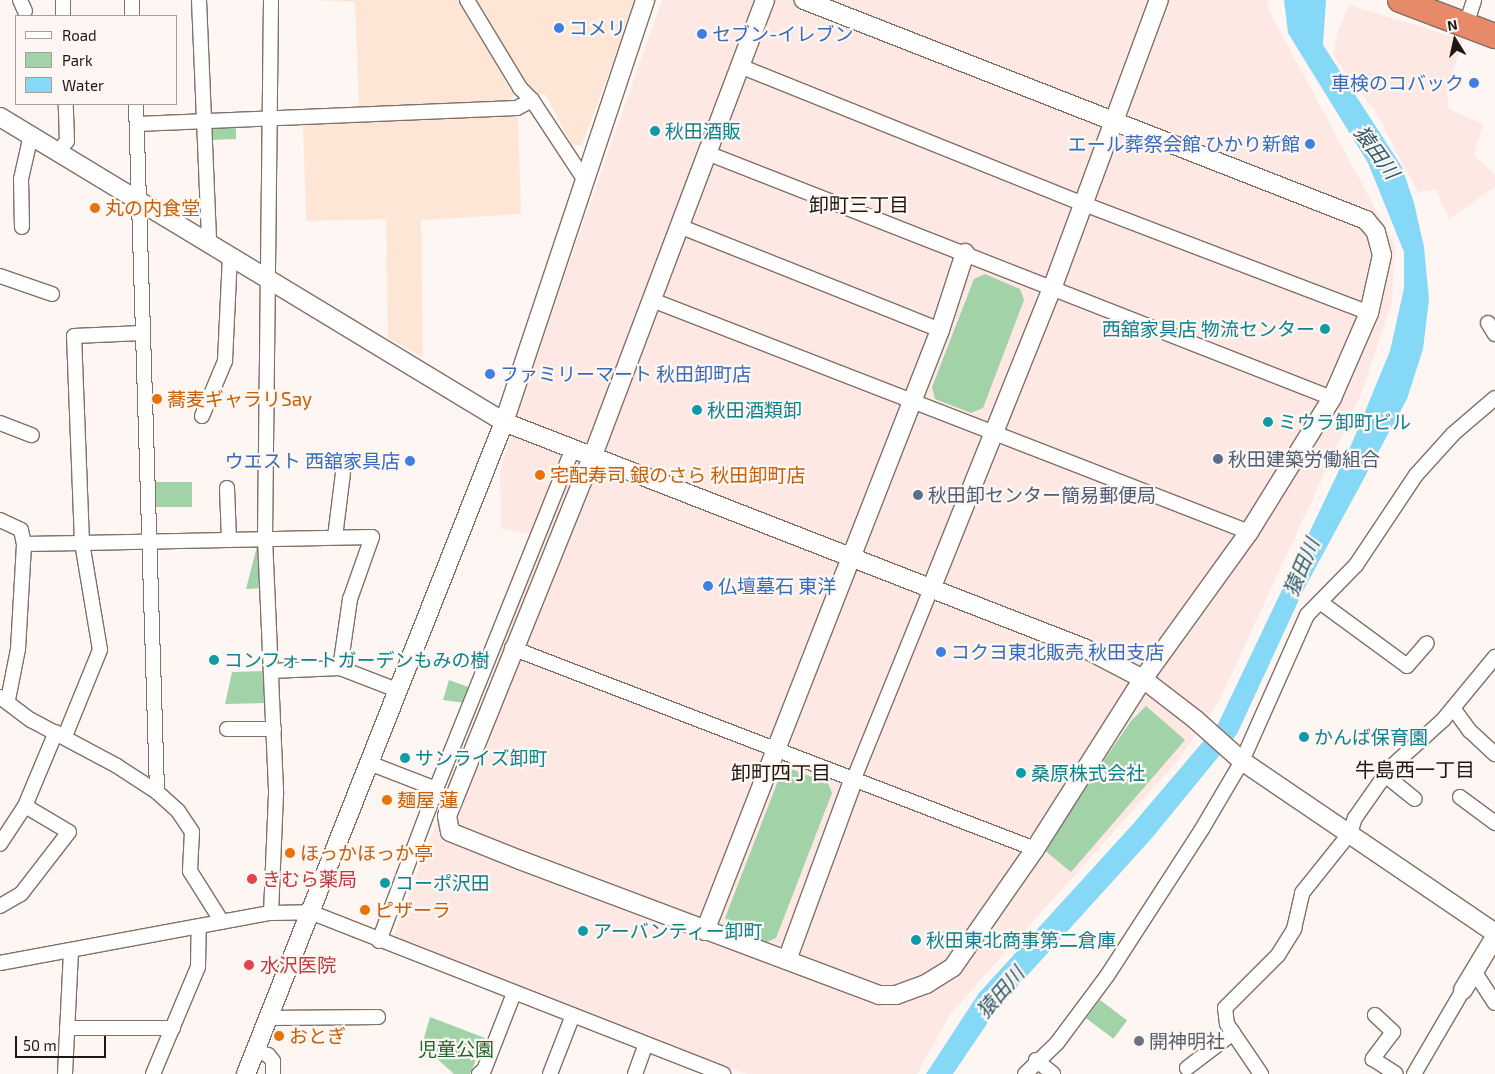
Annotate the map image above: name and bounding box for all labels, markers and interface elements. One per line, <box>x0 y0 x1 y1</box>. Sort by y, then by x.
legend <box>15 15 178 105</box>
north arrow <box>1430 15 1480 65</box>
text: N <box>1446 15 1459 34</box>
place label: コメリ <box>569 17 626 39</box>
marker: コメリ <box>553 22 565 34</box>
place label: セブン-イレブン <box>712 23 854 45</box>
text: Road <box>62 26 97 44</box>
marker: セブン-イレブン <box>696 28 708 40</box>
text: Park <box>62 51 93 69</box>
place label: 車検のコバック <box>1331 72 1464 94</box>
text: Water <box>62 76 104 94</box>
marker: 車検のコバック <box>1468 77 1480 89</box>
place label: 秋田酒販 <box>665 120 741 142</box>
water label: 猿田川 <box>1350 121 1404 183</box>
marker: 秋田酒販 <box>649 125 661 137</box>
place label: エール葬祭会館 ひかり新館 <box>1068 133 1300 155</box>
marker: エール葬祭会館 ひかり新館 <box>1304 138 1316 150</box>
district label: 卸町三丁目 <box>809 192 909 216</box>
place label: 丸の内食堂 <box>105 197 200 219</box>
marker: 丸の内食堂 <box>89 202 101 214</box>
place label: 西舘家具店 物流センター <box>1102 318 1315 340</box>
marker: 西舘家具店 物流センター <box>1319 323 1331 335</box>
place label: ファミリーマート 秋田卸町店 <box>500 363 751 385</box>
marker: ファミリーマート 秋田卸町店 <box>484 368 496 380</box>
place label: 蕎麦ギャラリSay <box>167 388 312 410</box>
marker: 蕎麦ギャラリSay <box>151 393 163 405</box>
place label: 秋田酒類卸 <box>707 399 802 421</box>
marker: 秋田酒類卸 <box>691 404 703 416</box>
place label: ミウラ卸町ビル <box>1278 411 1411 433</box>
marker: ミウラ卸町ビル <box>1262 416 1274 428</box>
place label: 秋田建築労働組合 <box>1228 448 1380 470</box>
place label: ウエスト 西舘家具店 <box>225 450 400 472</box>
marker: 秋田建築労働組合 <box>1212 453 1224 465</box>
marker: ウエスト 西舘家具店 <box>404 455 416 467</box>
place label: 宅配寿司 銀のさら 秋田卸町店 <box>550 464 805 486</box>
marker: 宅配寿司 銀のさら 秋田卸町店 <box>534 469 546 481</box>
place label: 秋田卸センター簡易郵便局 <box>928 484 1156 506</box>
marker: 秋田卸センター簡易郵便局 <box>912 489 924 501</box>
water label: 猿田川 <box>1278 535 1324 599</box>
place label: 仏壇墓石 東洋 <box>718 575 836 597</box>
marker: 仏壇墓石 東洋 <box>702 580 714 592</box>
place label: コクヨ東北販売 秋田支店 <box>951 641 1164 663</box>
marker: コクヨ東北販売 秋田支店 <box>935 646 947 658</box>
place label: コンフォートガーデンもみの樹 <box>224 649 490 671</box>
marker: コンフォートガーデンもみの樹 <box>208 654 220 666</box>
place label: かんば保育園 <box>1314 726 1428 748</box>
marker: かんば保育園 <box>1298 731 1310 743</box>
place label: サンライズ卸町 <box>415 747 548 769</box>
marker: サンライズ卸町 <box>399 752 411 764</box>
district label: 牛島西一丁目 <box>1355 757 1475 781</box>
district label: 卸町四丁目 <box>731 760 831 784</box>
place label: 桑原株式会社 <box>1031 762 1145 784</box>
marker: 桑原株式会社 <box>1015 767 1027 779</box>
place label: 麺屋 蓮 <box>397 789 458 811</box>
marker: 麺屋 蓮 <box>381 794 393 806</box>
place label: ほっかほっか亭 <box>300 842 433 864</box>
marker: ほっかほっか亭 <box>284 847 296 859</box>
place label: きむら薬局 <box>262 868 357 890</box>
place label: コーポ沢田 <box>395 872 490 894</box>
marker: きむら薬局 <box>246 873 258 885</box>
marker: コーポ沢田 <box>379 877 391 889</box>
place label: ピザーラ <box>375 899 451 921</box>
marker: ピザーラ <box>359 904 371 916</box>
place label: アーバンティー卸町 <box>593 920 763 942</box>
marker: アーバンティー卸町 <box>577 925 589 937</box>
place label: 秋田東北商事第二倉庫 <box>926 929 1116 951</box>
marker: 秋田東北商事第二倉庫 <box>910 934 922 946</box>
place label: 水沢医院 <box>260 954 336 976</box>
marker: 水沢医院 <box>242 958 256 972</box>
water label: 猿田川 <box>971 961 1029 1023</box>
place label: おとぎ <box>289 1025 346 1047</box>
scale bar <box>18 1026 109 1058</box>
marker: おとぎ <box>273 1030 285 1042</box>
place label: 開神明社 <box>1149 1030 1225 1052</box>
marker: 開神明社 <box>1133 1035 1145 1047</box>
text: 50 m <box>23 1036 57 1054</box>
park label: 児童公園 <box>418 1038 494 1060</box>

